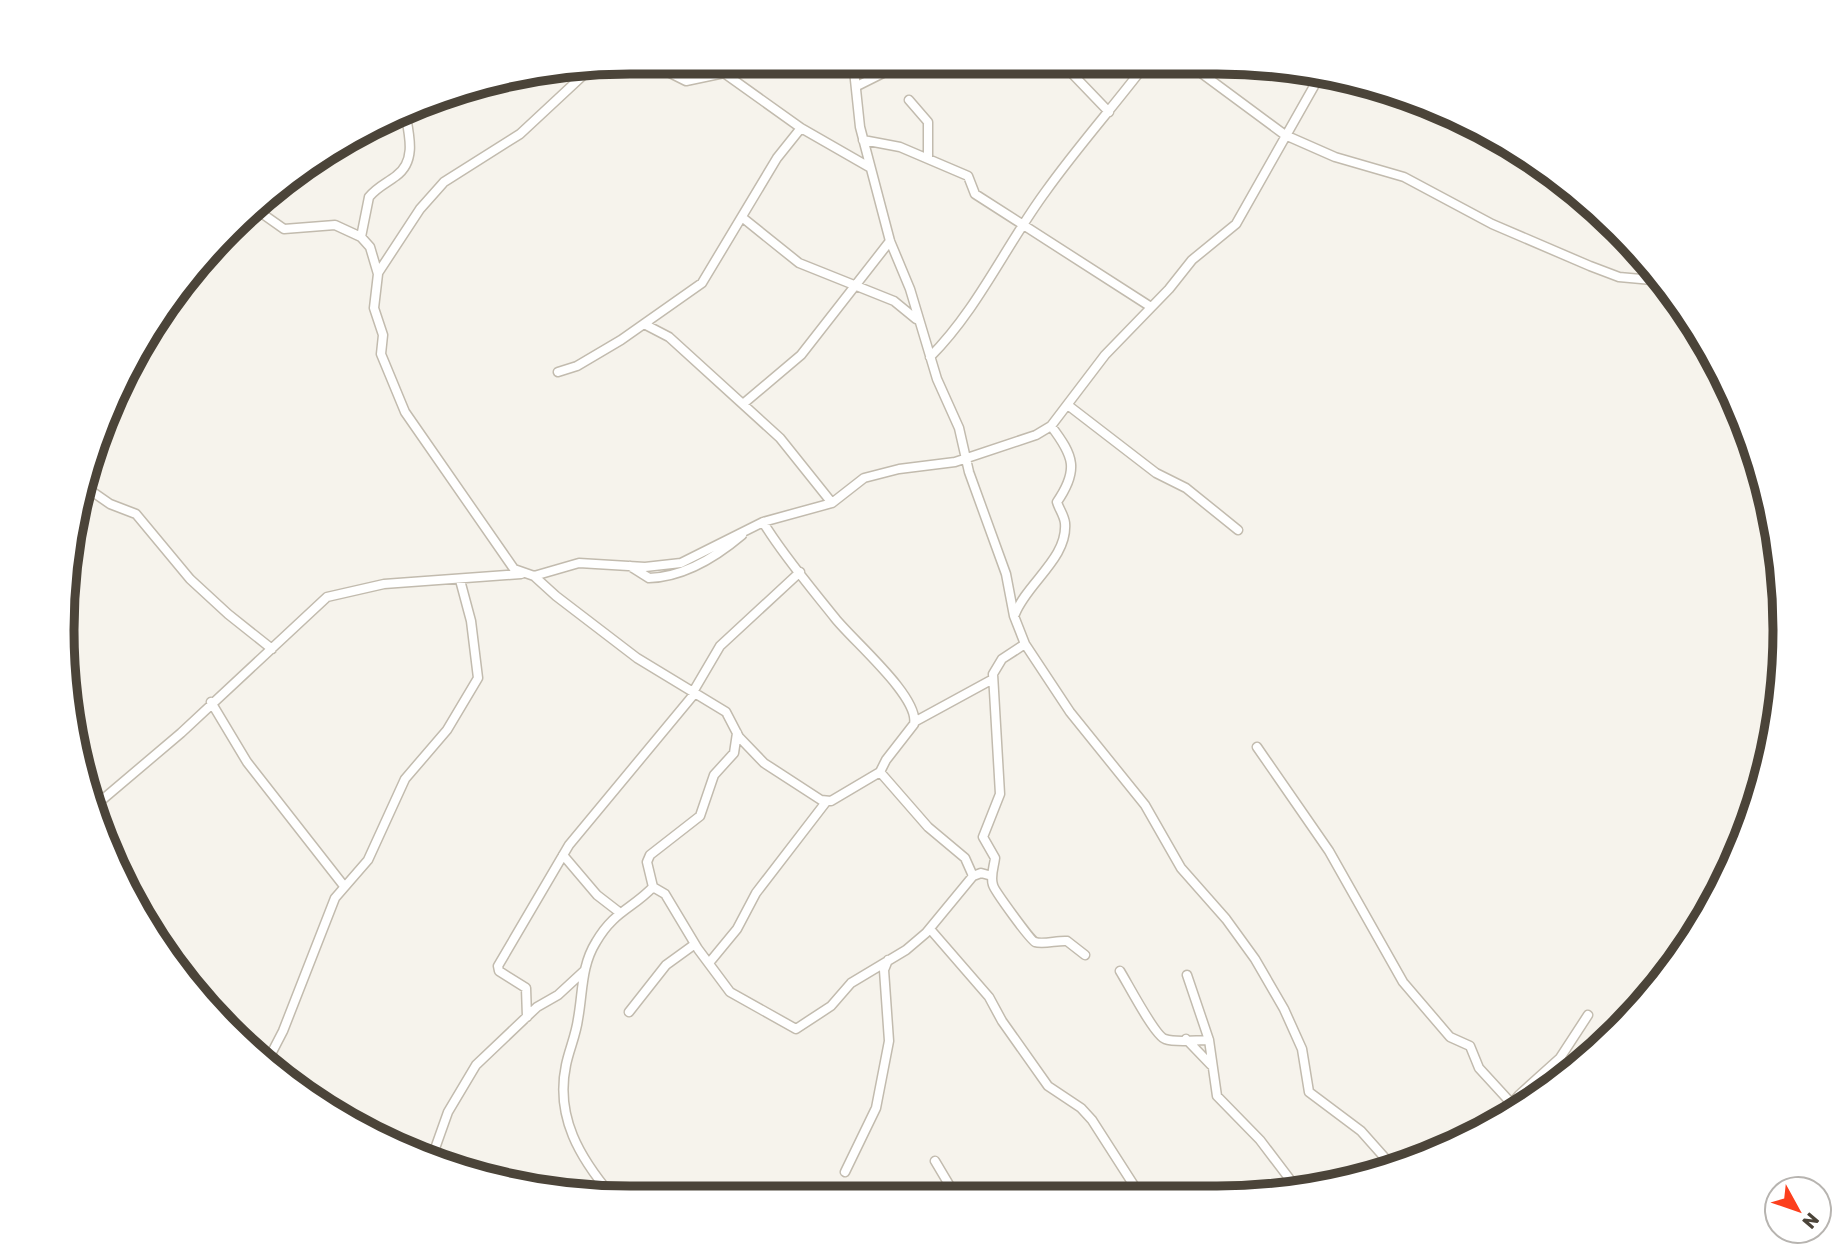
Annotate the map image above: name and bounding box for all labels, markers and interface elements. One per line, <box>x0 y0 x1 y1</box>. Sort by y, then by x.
north arrow <box>1763 1175 1833 1245</box>
text: N <box>1797 1208 1824 1233</box>

